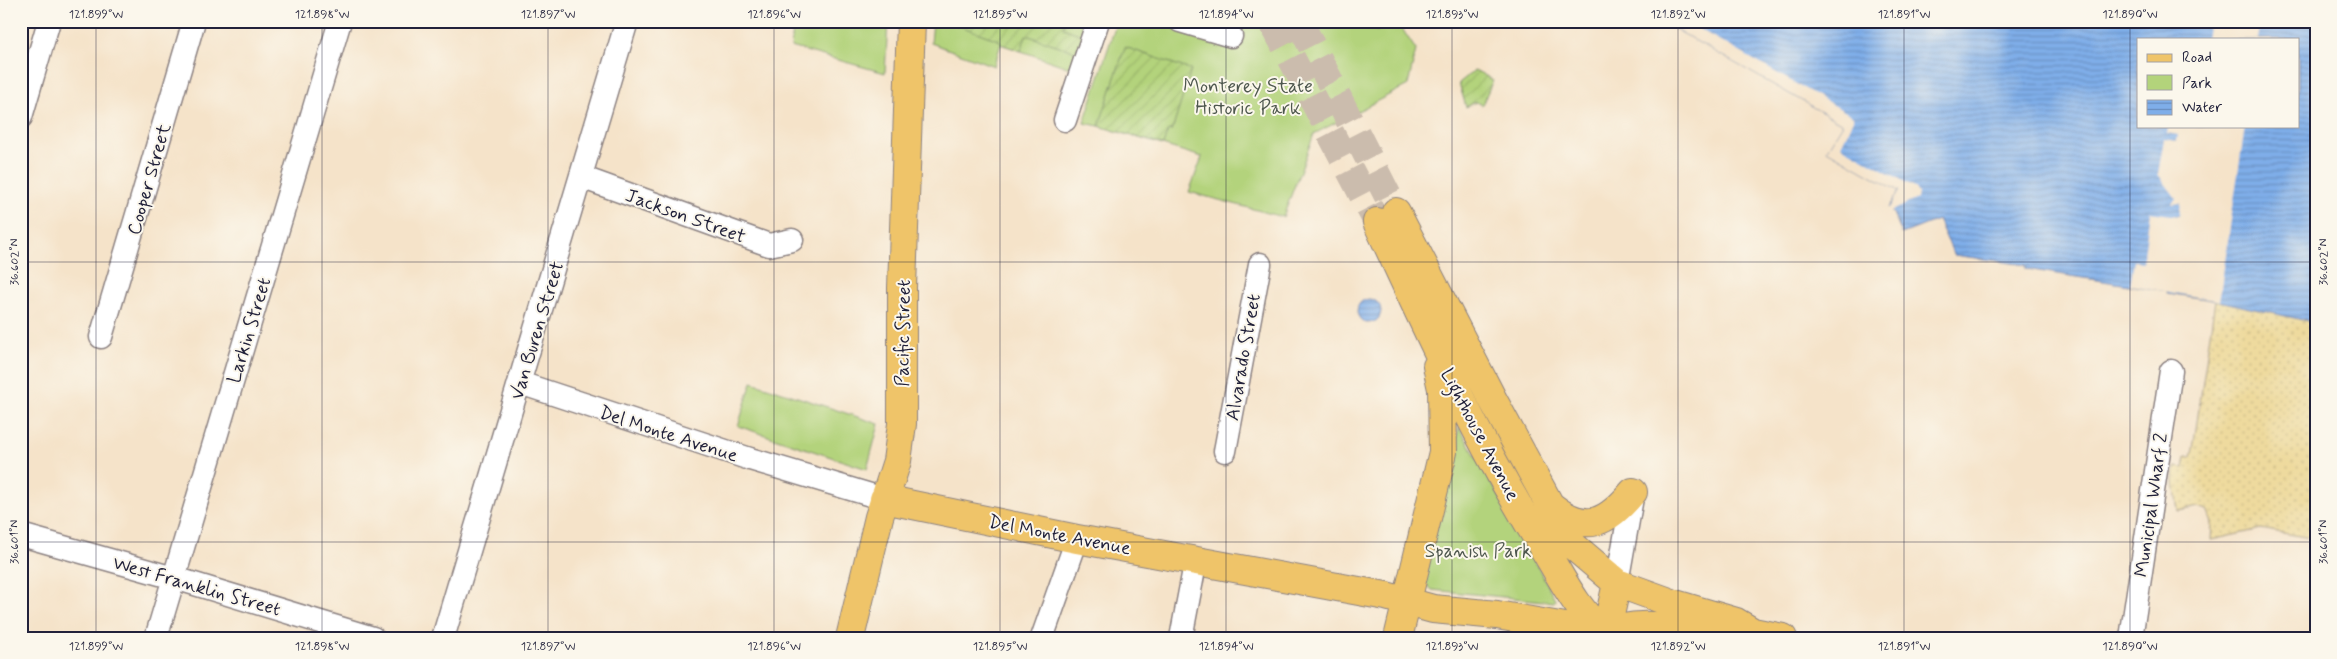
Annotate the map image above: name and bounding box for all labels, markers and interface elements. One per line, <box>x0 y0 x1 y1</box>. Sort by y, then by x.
text: 121.899°W <box>69 7 123 23</box>
text: 121.898°W <box>295 7 349 23</box>
text: 121.897°W <box>521 7 575 23</box>
text: 121.896°W <box>747 7 801 23</box>
text: 121.895°W <box>973 7 1027 23</box>
text: 121.894°W <box>1198 7 1254 23</box>
text: 121.893°W <box>1426 7 1479 23</box>
text: 121.892°W <box>1650 7 1706 23</box>
text: 121.891°W <box>1878 7 1930 23</box>
text: 121.890°W <box>2102 7 2158 23</box>
legend <box>2137 38 2300 128</box>
text: Road <box>2182 48 2212 68</box>
park label: Monterey State Historic Park <box>1183 74 1313 121</box>
text: Park <box>2182 74 2212 94</box>
text: Water <box>2182 98 2222 118</box>
street label: Cooper Street <box>122 121 177 238</box>
street label: Jackson Street <box>622 183 749 250</box>
text: 36.602°N <box>7 238 23 286</box>
text: 36.602°N <box>2316 238 2332 286</box>
street label: Van Buren Street <box>504 258 570 403</box>
street label: Larkin Street <box>221 274 277 386</box>
street label: Pacific Street <box>890 279 917 387</box>
street label: Alvarado Street <box>1220 292 1267 423</box>
street label: Lighthouse Avenue <box>1432 364 1525 507</box>
street label: Del Monte Avenue <box>596 400 741 469</box>
street label: Municipal Wharf 2 <box>2129 432 2174 579</box>
street label: Del Monte Avenue <box>986 509 1133 562</box>
text: 36.601°N <box>7 520 23 564</box>
text: 36.601°N <box>2316 520 2332 564</box>
park label: Spanish Park <box>1425 539 1531 564</box>
street label: West Franklin Street <box>110 550 283 622</box>
text: 121.899°W <box>69 639 123 655</box>
text: 121.898°W <box>295 639 349 655</box>
text: 121.897°W <box>521 639 575 655</box>
text: 121.896°W <box>747 639 801 655</box>
text: 121.895°W <box>973 639 1027 655</box>
text: 121.894°W <box>1198 639 1254 655</box>
text: 121.893°W <box>1426 639 1479 655</box>
text: 121.892°W <box>1650 639 1706 655</box>
text: 121.891°W <box>1878 639 1930 655</box>
text: 121.890°W <box>2102 639 2158 655</box>

